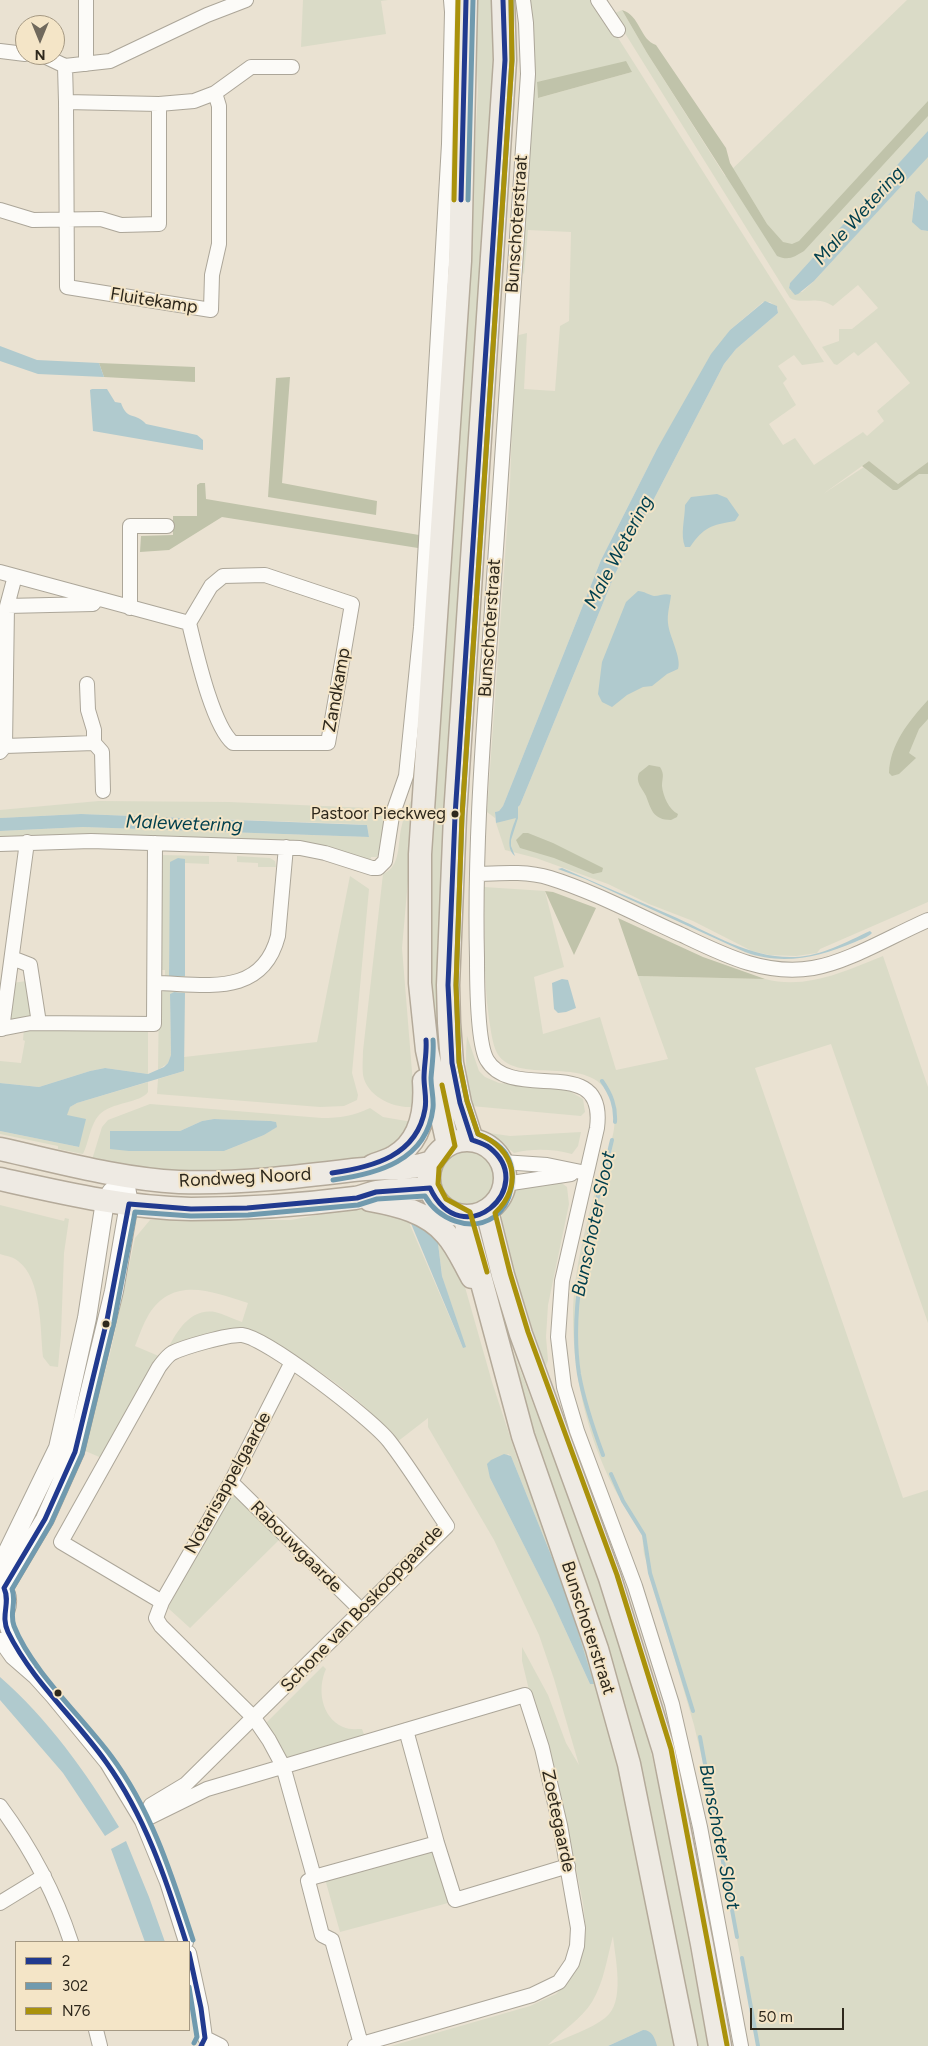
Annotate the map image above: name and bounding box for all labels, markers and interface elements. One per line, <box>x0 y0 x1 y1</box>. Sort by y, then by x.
north arrow <box>15 15 65 65</box>
text: N <box>35 46 45 63</box>
street label: Bunschoterstraat <box>501 154 533 294</box>
water label: Male Wetering <box>809 162 909 270</box>
street label: Fluitekamp <box>109 283 199 319</box>
water label: Male Wetering <box>580 492 658 612</box>
street label: Bunschoterstraat <box>474 558 506 698</box>
street label: Zandkamp <box>319 646 355 734</box>
place label: Pastoor Pieckweg <box>311 804 446 824</box>
marker: Pastoor Pieckweg <box>450 809 460 819</box>
water label: Malewetering <box>125 811 243 837</box>
water label: Bunschoter Sloot <box>567 1149 621 1299</box>
street label: Rondweg Noord <box>178 1164 312 1192</box>
unlabelled marker <box>101 1319 111 1329</box>
street label: Notarisappelgaarde <box>180 1408 276 1558</box>
street label: Rabouwgaarde <box>246 1497 346 1597</box>
street label: Schone van Boskoopgaarde <box>277 1521 447 1697</box>
street label: Bunschoterstraat <box>556 1559 620 1697</box>
unlabelled marker <box>53 1688 63 1698</box>
water label: Bunschoter Sloot <box>694 1762 744 1912</box>
street label: Zoetegaarde <box>537 1768 579 1874</box>
legend <box>15 1941 190 2031</box>
text: 2 <box>62 1952 70 1970</box>
text: 302 <box>62 1977 88 1995</box>
scale bar <box>753 1998 847 2030</box>
text: N76 <box>62 2002 90 2020</box>
text: 50 m <box>758 2008 793 2026</box>

